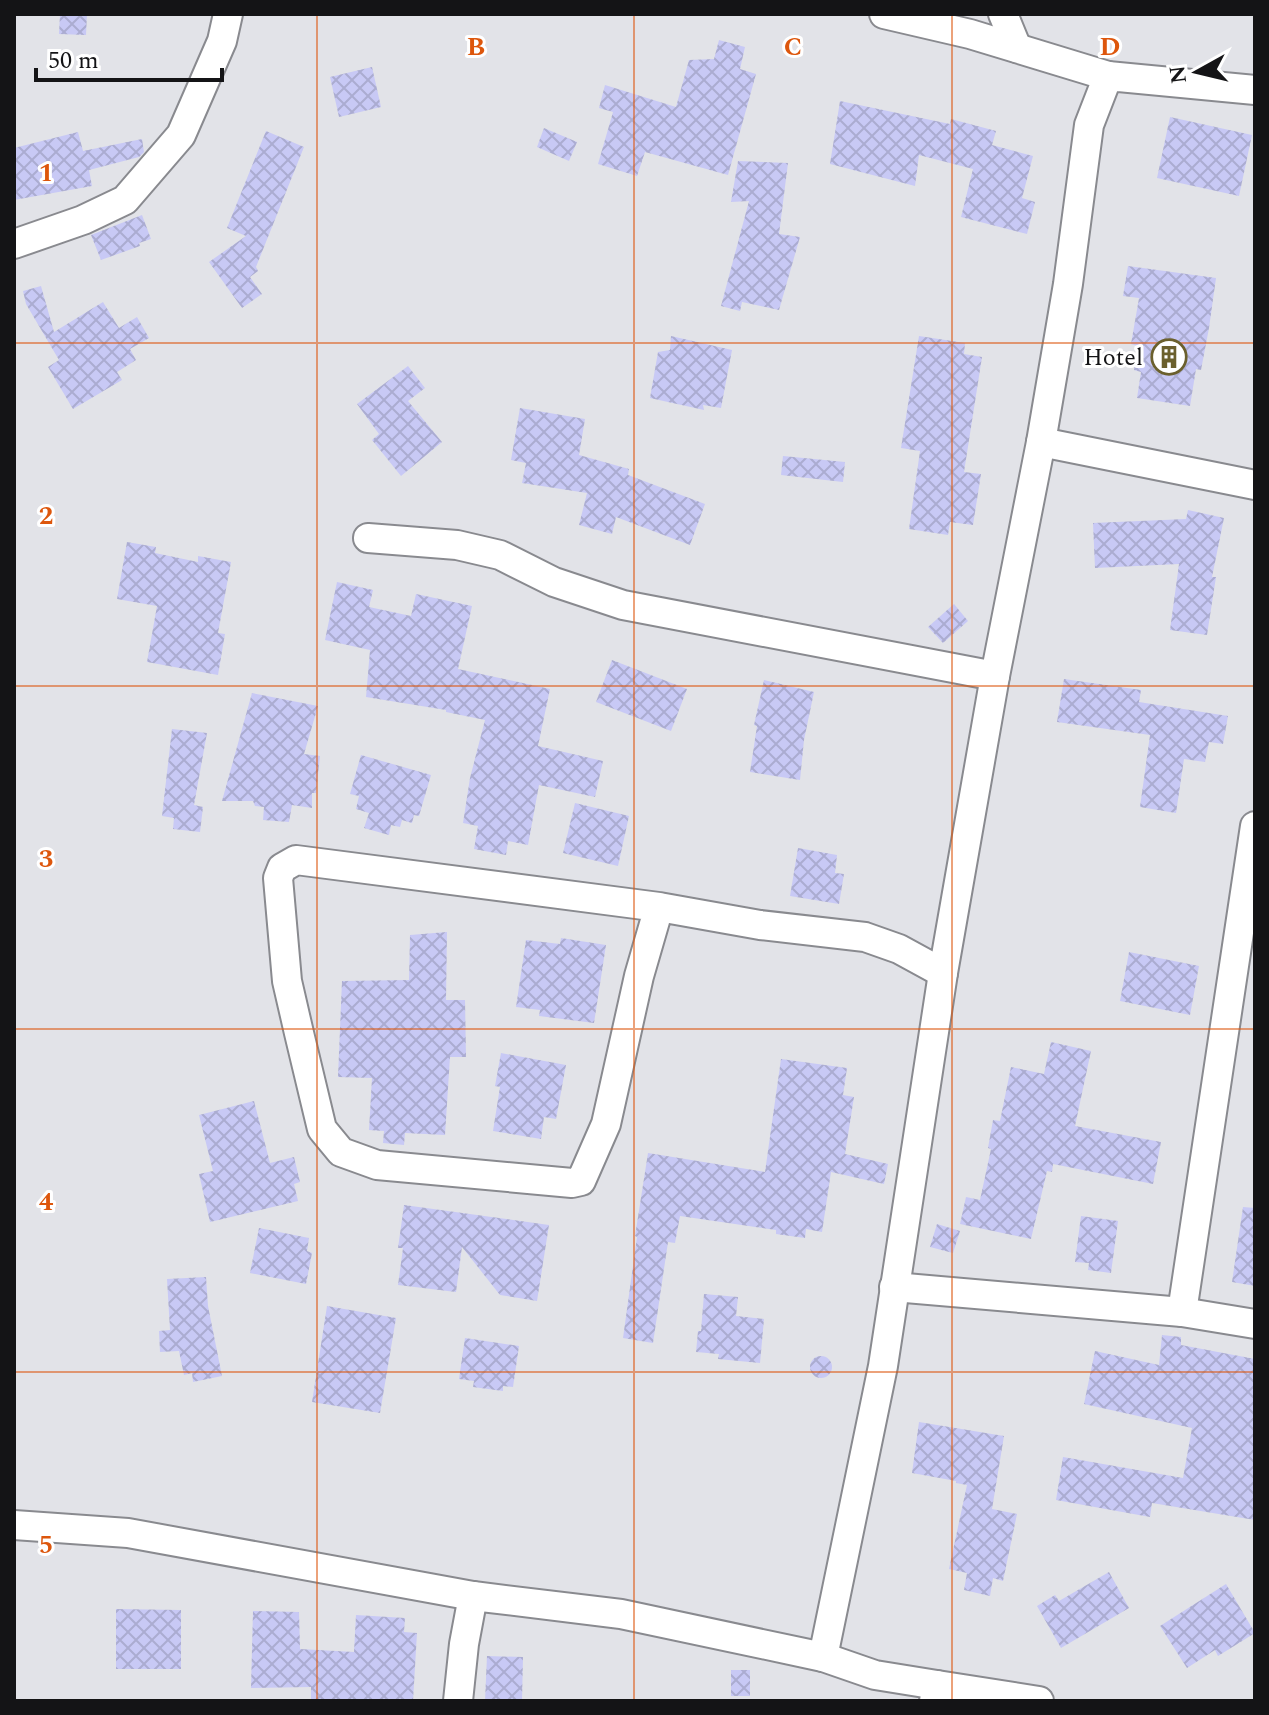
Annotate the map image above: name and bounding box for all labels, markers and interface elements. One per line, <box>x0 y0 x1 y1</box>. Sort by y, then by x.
text: B <box>467 27 485 67</box>
text: C <box>784 27 802 67</box>
text: D <box>1100 27 1120 67</box>
scale bar <box>36 32 222 82</box>
north arrow <box>1157 32 1237 112</box>
text: 50 m <box>48 43 99 79</box>
text: N <box>1161 63 1196 86</box>
text: 1 <box>39 153 53 193</box>
building icon: Hotel <box>1150 338 1188 376</box>
place label: Hotel <box>1083 340 1143 376</box>
text: 2 <box>39 496 53 536</box>
text: 3 <box>39 839 53 879</box>
text: 4 <box>39 1182 54 1222</box>
text: 5 <box>39 1525 53 1565</box>

